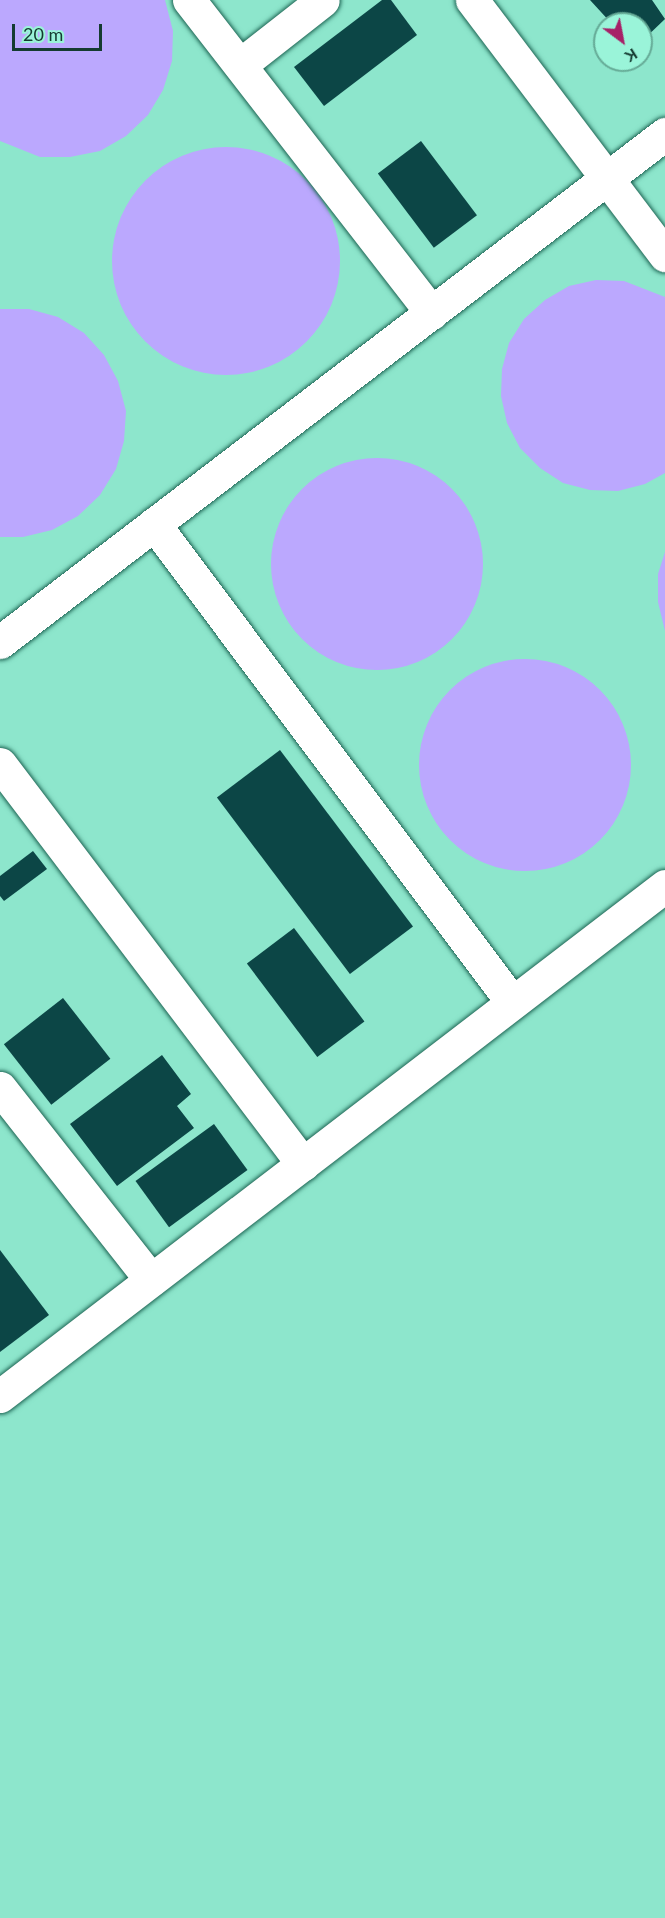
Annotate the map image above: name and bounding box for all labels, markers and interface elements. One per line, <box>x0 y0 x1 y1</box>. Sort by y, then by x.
scale bar <box>15 12 105 50</box>
north arrow <box>593 12 653 72</box>
text: 20 m <box>23 23 63 45</box>
text: K <box>622 45 641 67</box>

